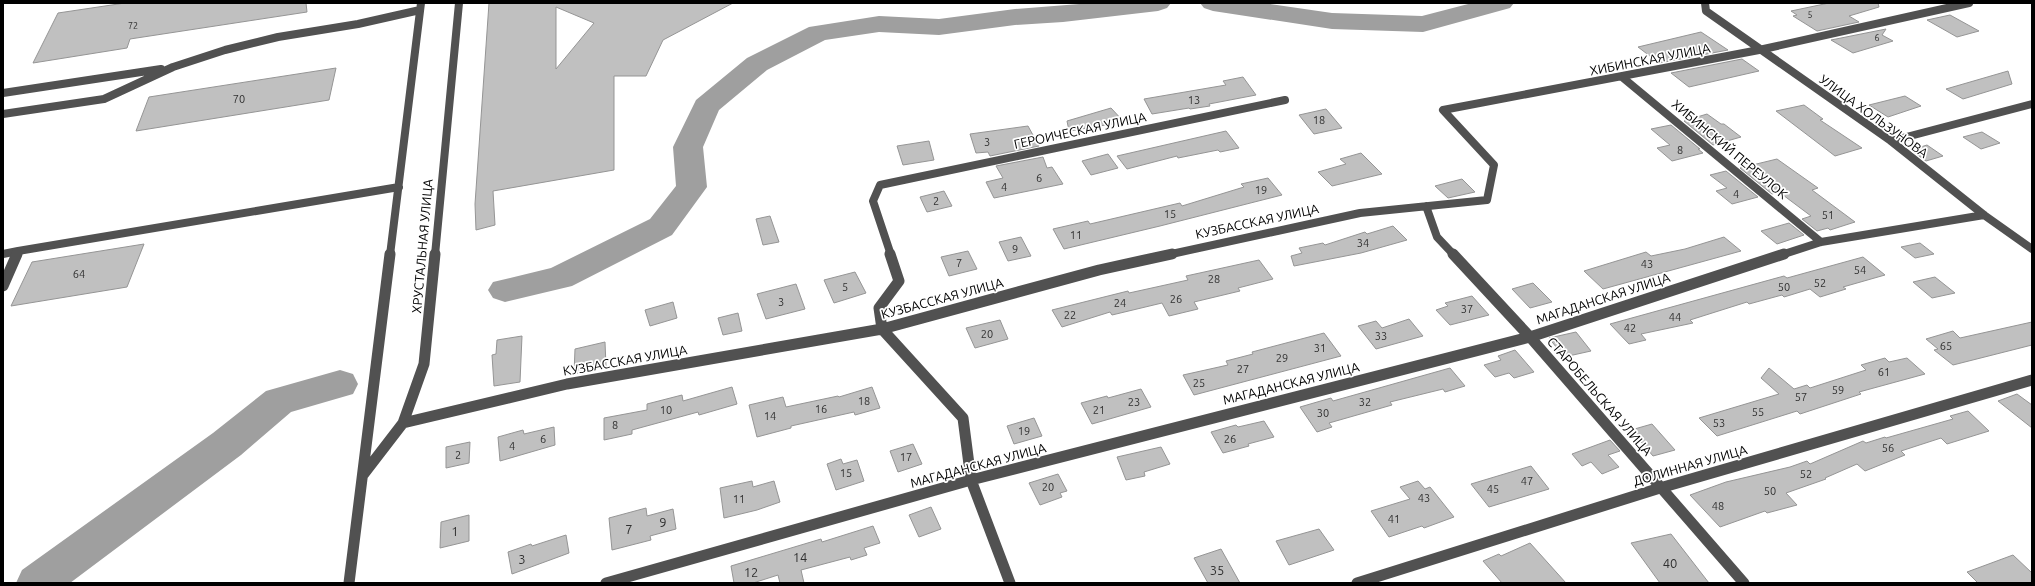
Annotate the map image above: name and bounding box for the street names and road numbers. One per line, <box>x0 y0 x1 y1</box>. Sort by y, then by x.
street label: ХИБИНСКАЯ УЛИЦА <box>1589 40 1712 78</box>
street label: УЛИЦА ХОЛЬЗУНОВА <box>1817 72 1931 160</box>
street label: ХИБИНСКИЙ ПЕРЕУЛОК <box>1669 97 1791 201</box>
street label: ГЕРОИЧЕСКАЯ УЛИЦА <box>1013 109 1148 151</box>
street label: ХРУСТАЛЬНАЯ УЛИЦА <box>409 178 435 314</box>
street label: КУЗБАССКАЯ УЛИЦА <box>1194 201 1321 241</box>
street label: МАГАДАНСКАЯ УЛИЦА <box>1534 270 1672 326</box>
street label: КУЗБАССКАЯ УЛИЦА <box>879 275 1005 321</box>
street label: СТАРОБЕЛЬСКАЯ УЛИЦА <box>1545 334 1656 458</box>
street label: КУЗБАССКАЯ УЛИЦА <box>562 342 689 378</box>
street label: МАГАДАНСКАЯ УЛИЦА <box>1221 359 1361 407</box>
street label: МАГАДАНСКАЯ УЛИЦА <box>909 440 1048 490</box>
street label: ДОЛИННАЯ УЛИЦА <box>1631 442 1749 488</box>

